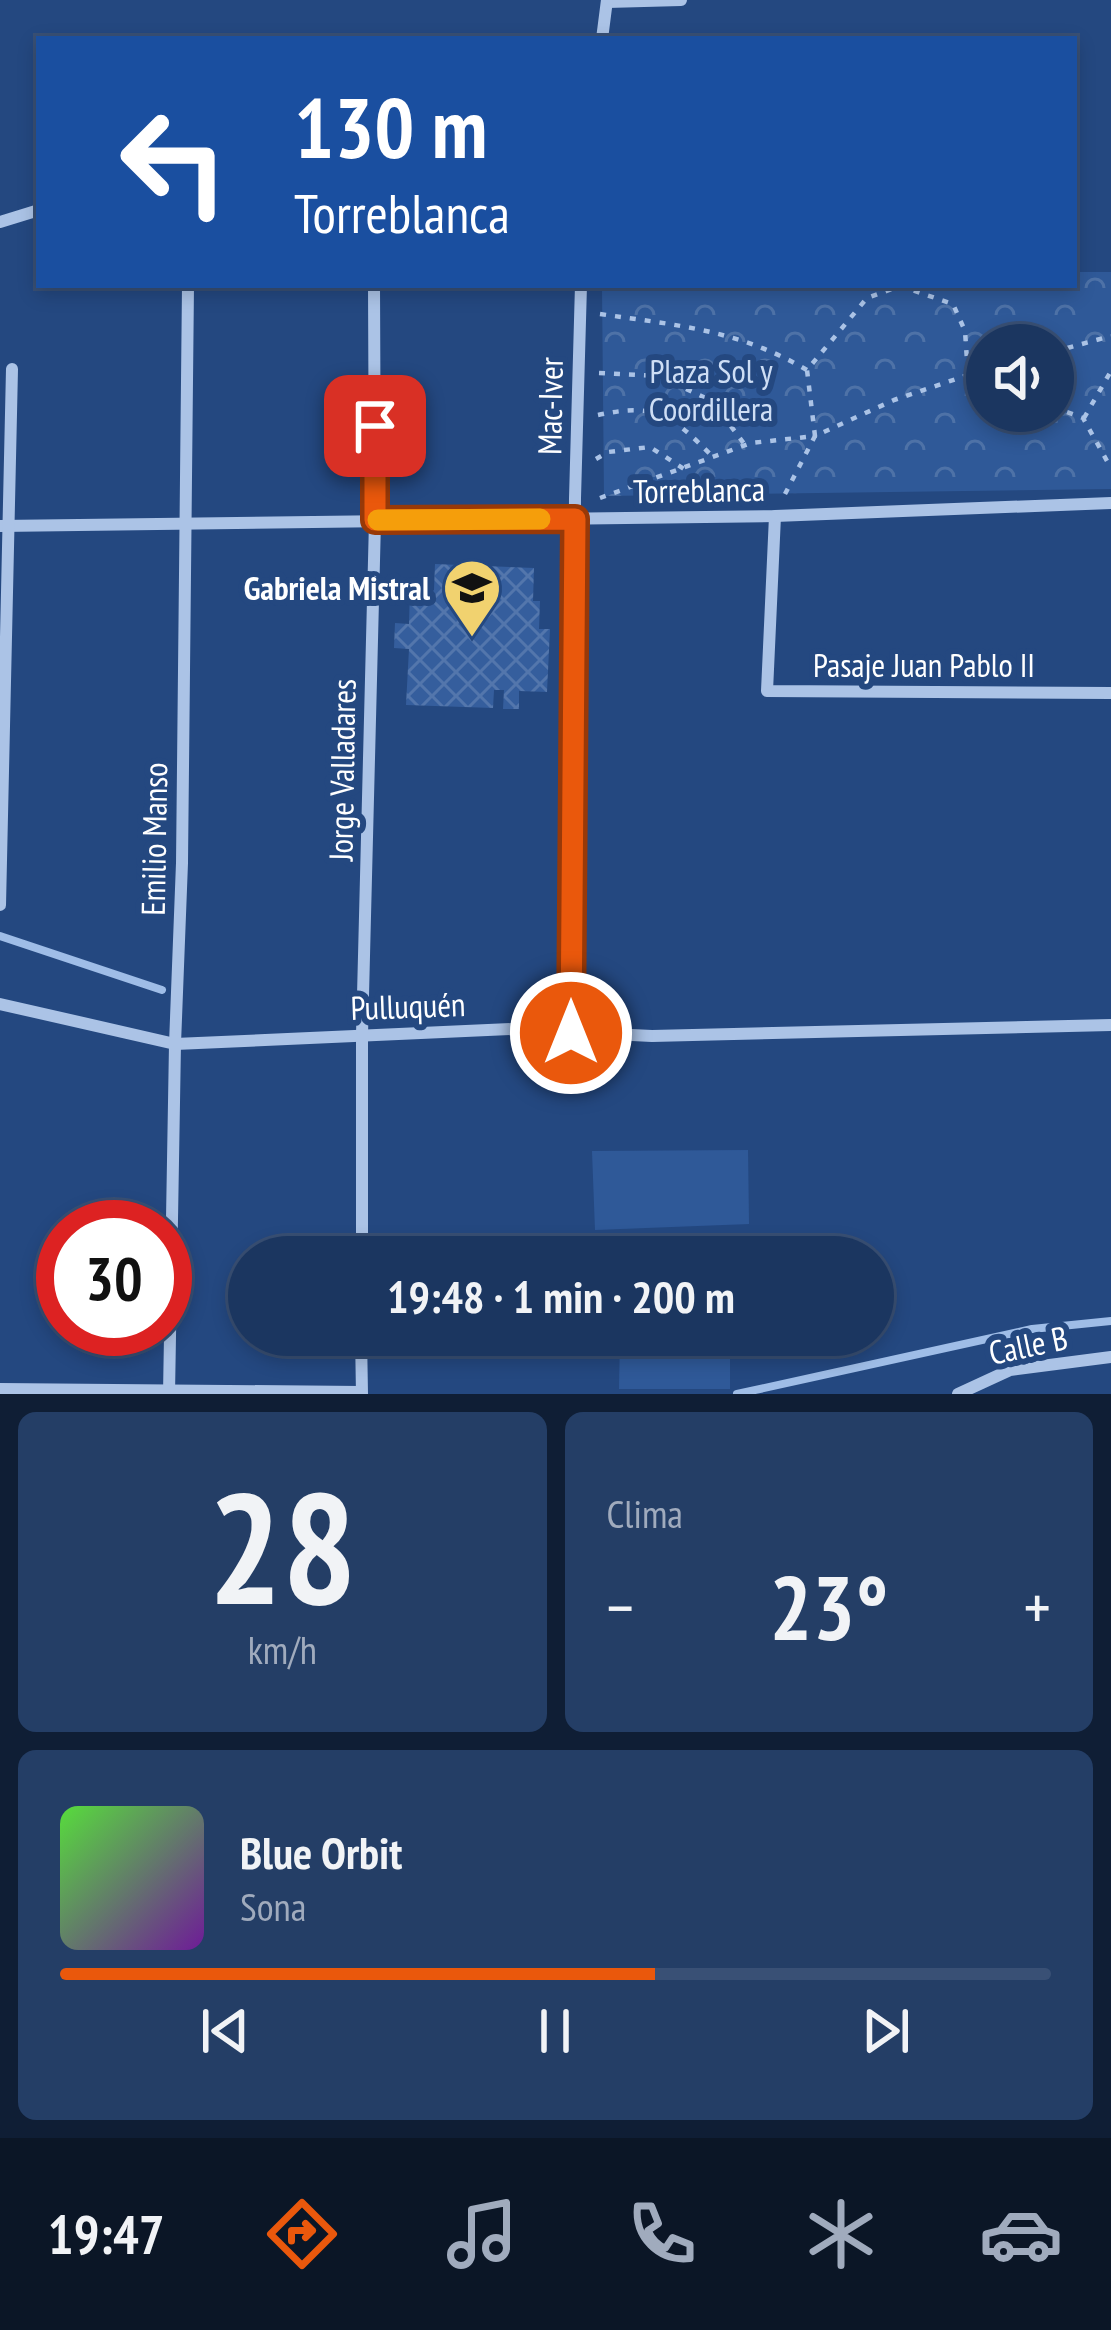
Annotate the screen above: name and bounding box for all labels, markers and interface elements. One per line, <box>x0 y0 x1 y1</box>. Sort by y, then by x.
text: 130 m <box>294 72 487 181</box>
icon: left <box>96 84 252 240</box>
text: Torreblanca <box>294 178 510 248</box>
map controls <box>966 324 1074 432</box>
button: sound <box>966 324 1074 432</box>
park label: Plaza Sol y Coordillera <box>649 349 773 430</box>
street label: Mac-Iver <box>527 357 572 455</box>
pin <box>324 375 426 477</box>
icon: arrive <box>342 393 408 459</box>
street label: Torreblanca <box>633 467 765 512</box>
school or university icon: Gabriela Mistral <box>441 557 503 639</box>
place label: Gabriela Mistral <box>244 566 431 609</box>
street label: Pasaje Juan Pablo II <box>813 643 1035 686</box>
street label: Jorge Valladares <box>318 678 365 863</box>
street label: Emilio Manso <box>131 762 176 916</box>
position arrow <box>508 970 634 1096</box>
street label: Pulluquén <box>350 982 466 1029</box>
speed limit sign: 30 <box>36 1200 192 1356</box>
text: 19:48 · 1 min · 200 m <box>387 1267 735 1325</box>
street label: Calle B <box>985 1315 1071 1374</box>
text: 28 <box>208 1445 357 1647</box>
text: Clima <box>607 1488 683 1539</box>
text: 23° <box>769 1548 888 1665</box>
text: − <box>607 1564 634 1649</box>
text: + <box>1024 1564 1051 1649</box>
text: km/h <box>248 1624 317 1675</box>
text: Blue Orbit <box>240 1823 402 1881</box>
text: Sona <box>240 1881 306 1932</box>
icon: previous <box>192 1998 258 2064</box>
icon: pause <box>522 1998 588 2064</box>
icon: next <box>853 1998 919 2064</box>
icon: directions <box>260 2192 344 2276</box>
icon: music <box>440 2192 524 2276</box>
icon: phone <box>620 2192 704 2276</box>
icon: climate <box>799 2192 883 2276</box>
icon: car <box>979 2192 1063 2276</box>
text: 19:47 <box>48 2199 165 2269</box>

